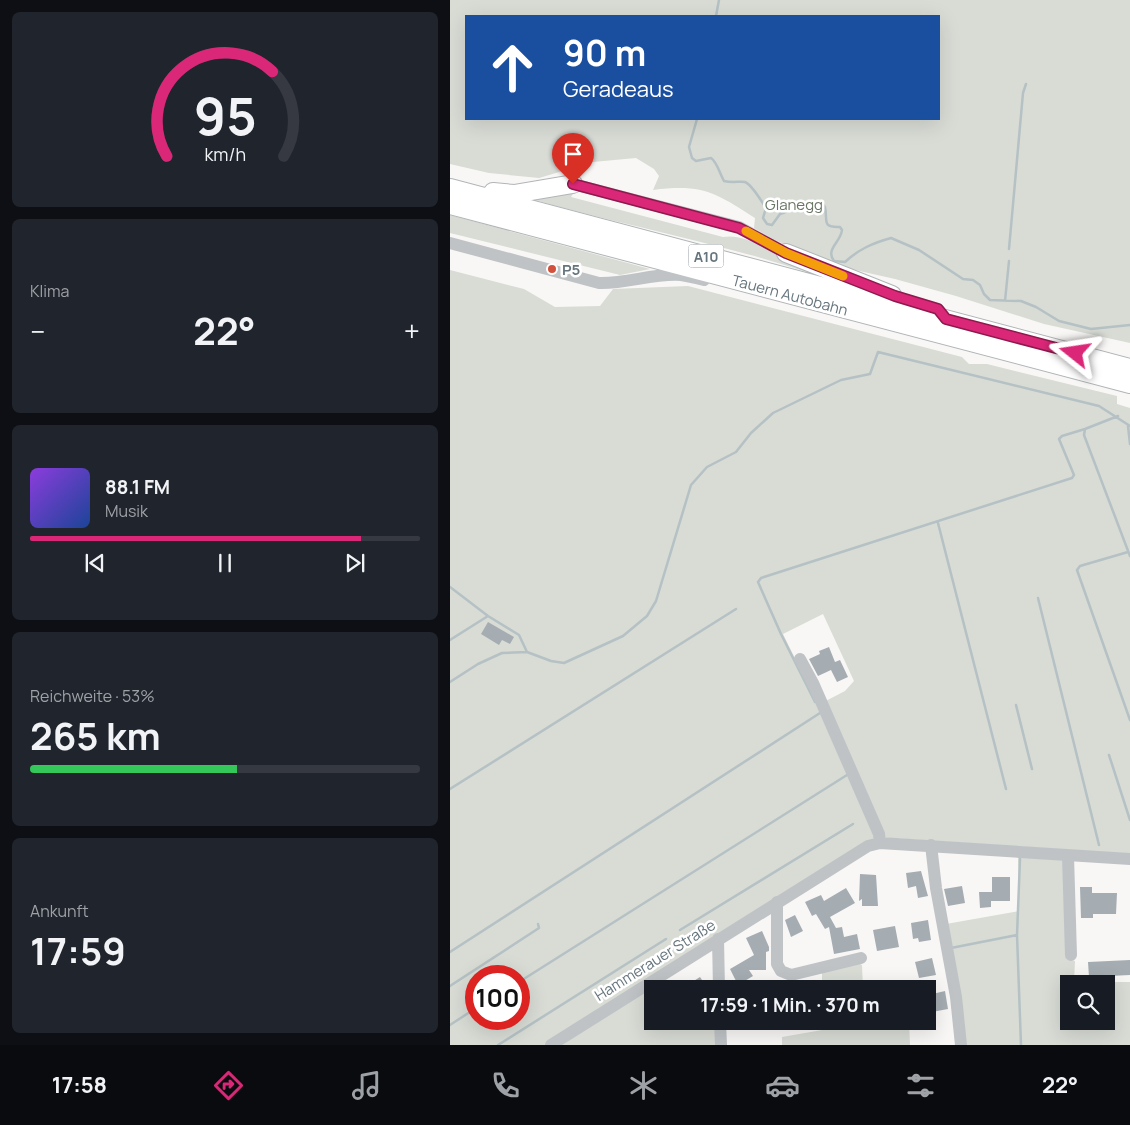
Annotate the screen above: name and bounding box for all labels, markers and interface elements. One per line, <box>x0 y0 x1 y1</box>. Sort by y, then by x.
text: 90 m <box>563 29 646 77</box>
icon: ahead <box>480 35 545 100</box>
text: Geradeaus <box>563 74 674 104</box>
text: 95 <box>194 80 256 151</box>
pin <box>552 133 594 184</box>
icon: arrive <box>559 140 587 168</box>
text: km/h <box>204 142 246 166</box>
park label: Glanegg <box>765 194 823 215</box>
road number: A10 <box>688 245 724 268</box>
place label: P5 <box>562 259 581 280</box>
marker: P5 <box>546 263 558 275</box>
street label: Tauern Autobahn <box>730 269 850 321</box>
text: Klima <box>30 280 69 302</box>
text: 22° <box>193 304 256 356</box>
text: − <box>30 312 45 350</box>
text: + <box>404 312 420 350</box>
position arrow <box>1048 326 1100 378</box>
text: 88.1 FM <box>105 474 170 500</box>
text: Musik <box>105 500 148 522</box>
icon: previous <box>81 549 109 577</box>
icon: pause <box>211 549 239 577</box>
icon: next <box>341 549 369 577</box>
text: Reichweite · 53% <box>30 685 155 707</box>
text: 265 km <box>30 709 161 761</box>
text: Ankunft <box>30 900 89 922</box>
street label: Hammerauer Straße <box>591 914 720 1006</box>
text: 17:59 <box>30 924 126 976</box>
speed limit sign: 100 <box>465 965 530 1030</box>
map controls <box>1060 975 1115 1030</box>
button: search <box>1060 975 1115 1030</box>
text: 17:59 · 1 Min. · 370 m <box>700 992 880 1018</box>
icon: directions <box>211 1068 246 1103</box>
icon: music <box>349 1068 384 1103</box>
icon: phone <box>488 1068 523 1103</box>
icon: climate <box>626 1068 661 1103</box>
icon: car <box>765 1068 800 1103</box>
icon: filters <box>903 1068 938 1103</box>
text: 17:58 <box>52 1070 107 1100</box>
text: 22° <box>1042 1070 1078 1100</box>

